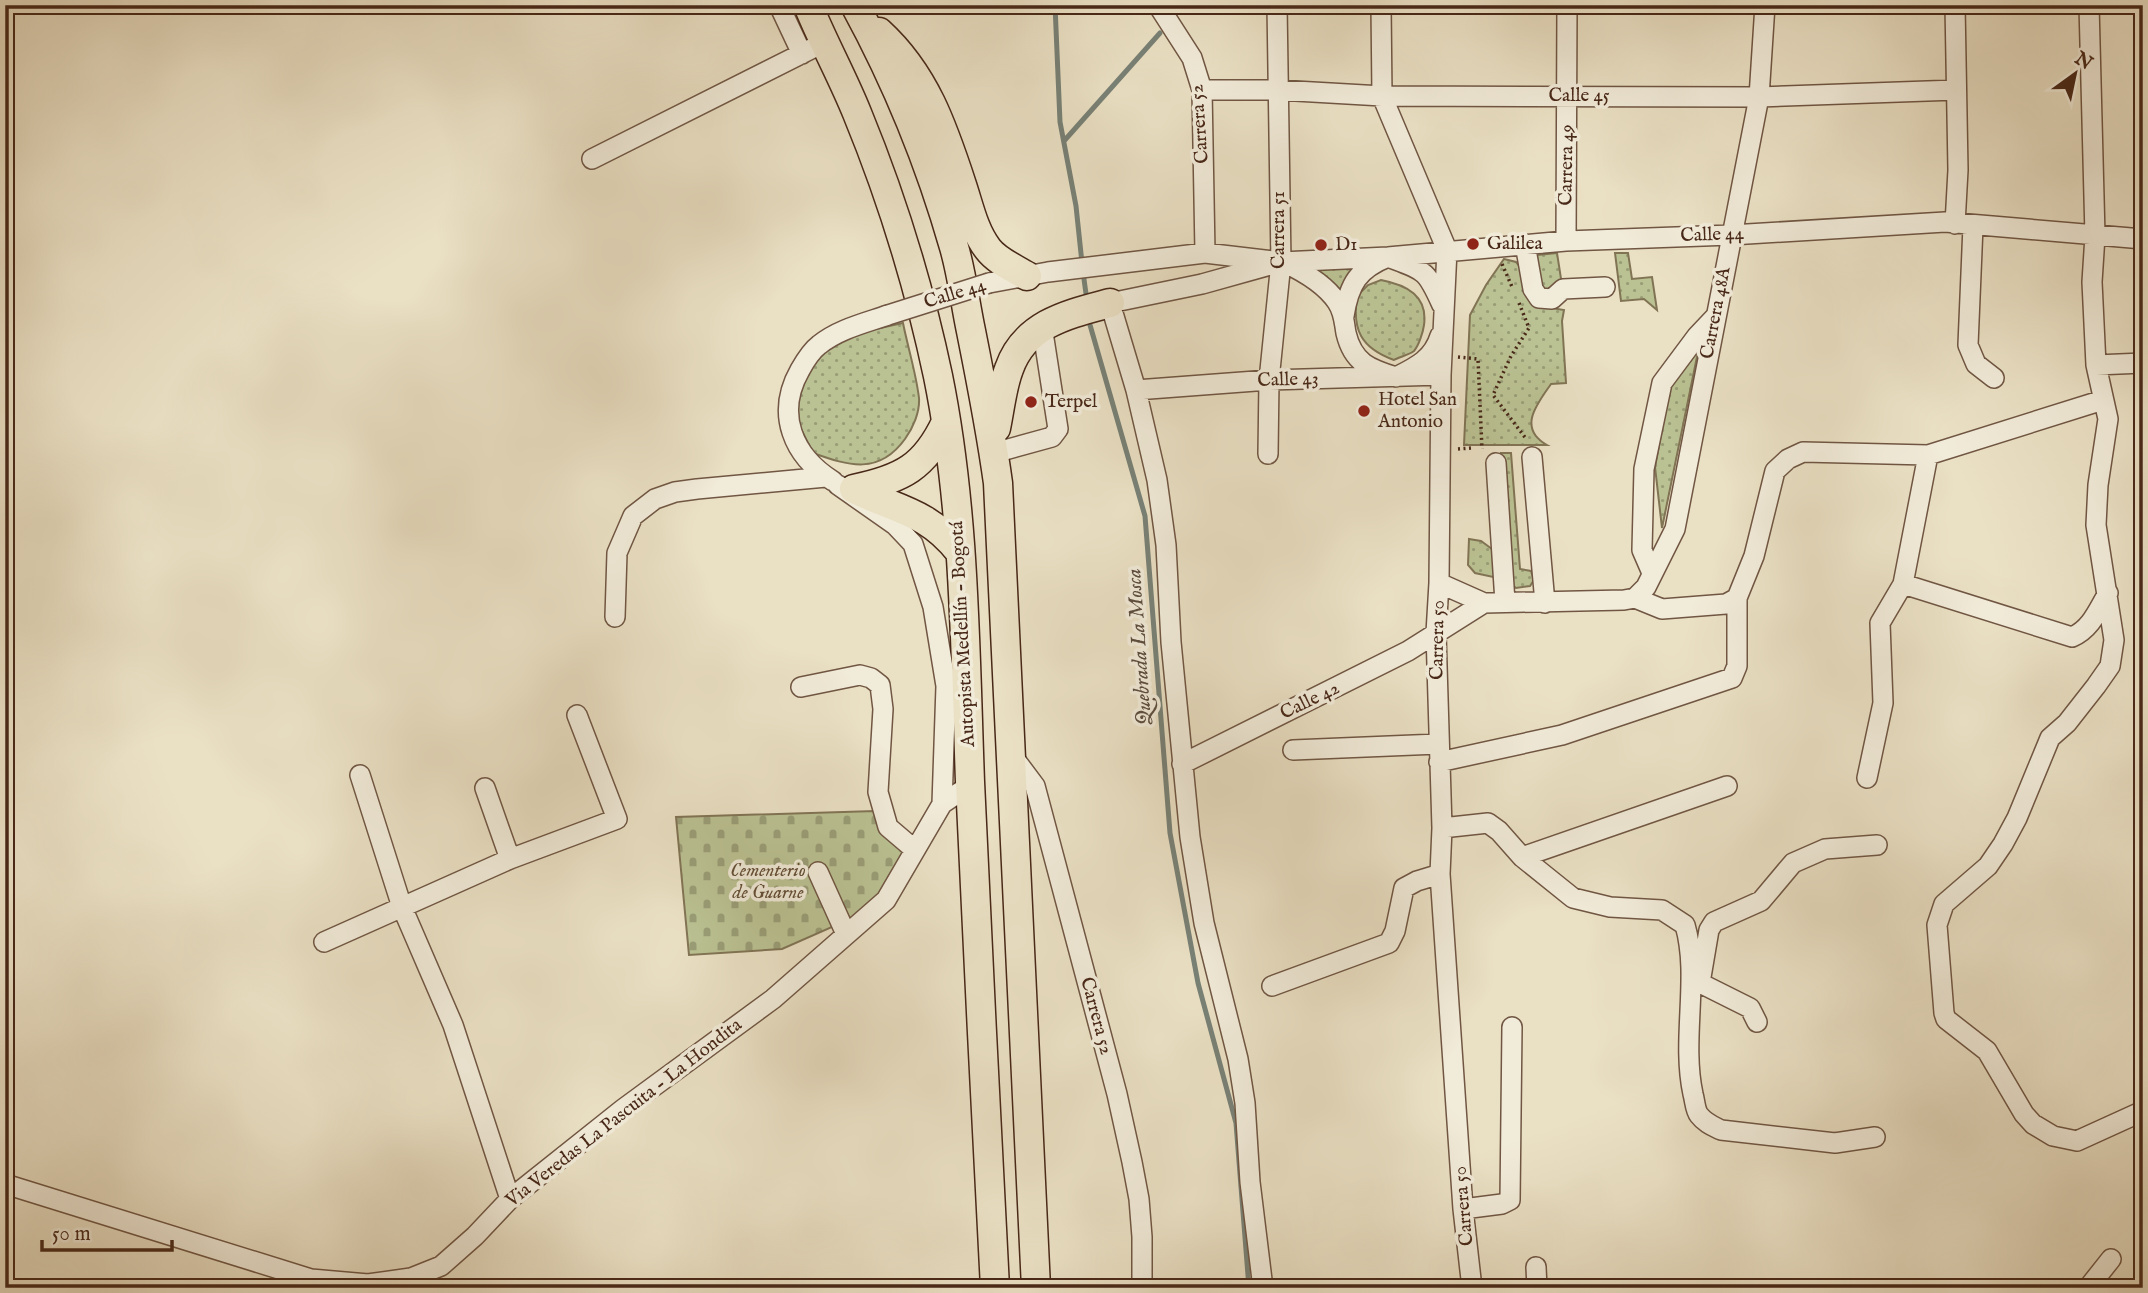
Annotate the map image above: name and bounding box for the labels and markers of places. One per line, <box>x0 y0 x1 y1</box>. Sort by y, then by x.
place label: Galilea <box>1487 232 1543 256</box>
place label: D1 <box>1335 233 1357 257</box>
marker: Galilea <box>1465 236 1481 252</box>
marker: D1 <box>1313 237 1329 253</box>
place label: Hotel San Antonio <box>1377 388 1457 434</box>
place label: Terpel <box>1045 390 1098 414</box>
marker: Terpel <box>1023 394 1039 410</box>
marker: Hotel San Antonio <box>1356 403 1372 419</box>

